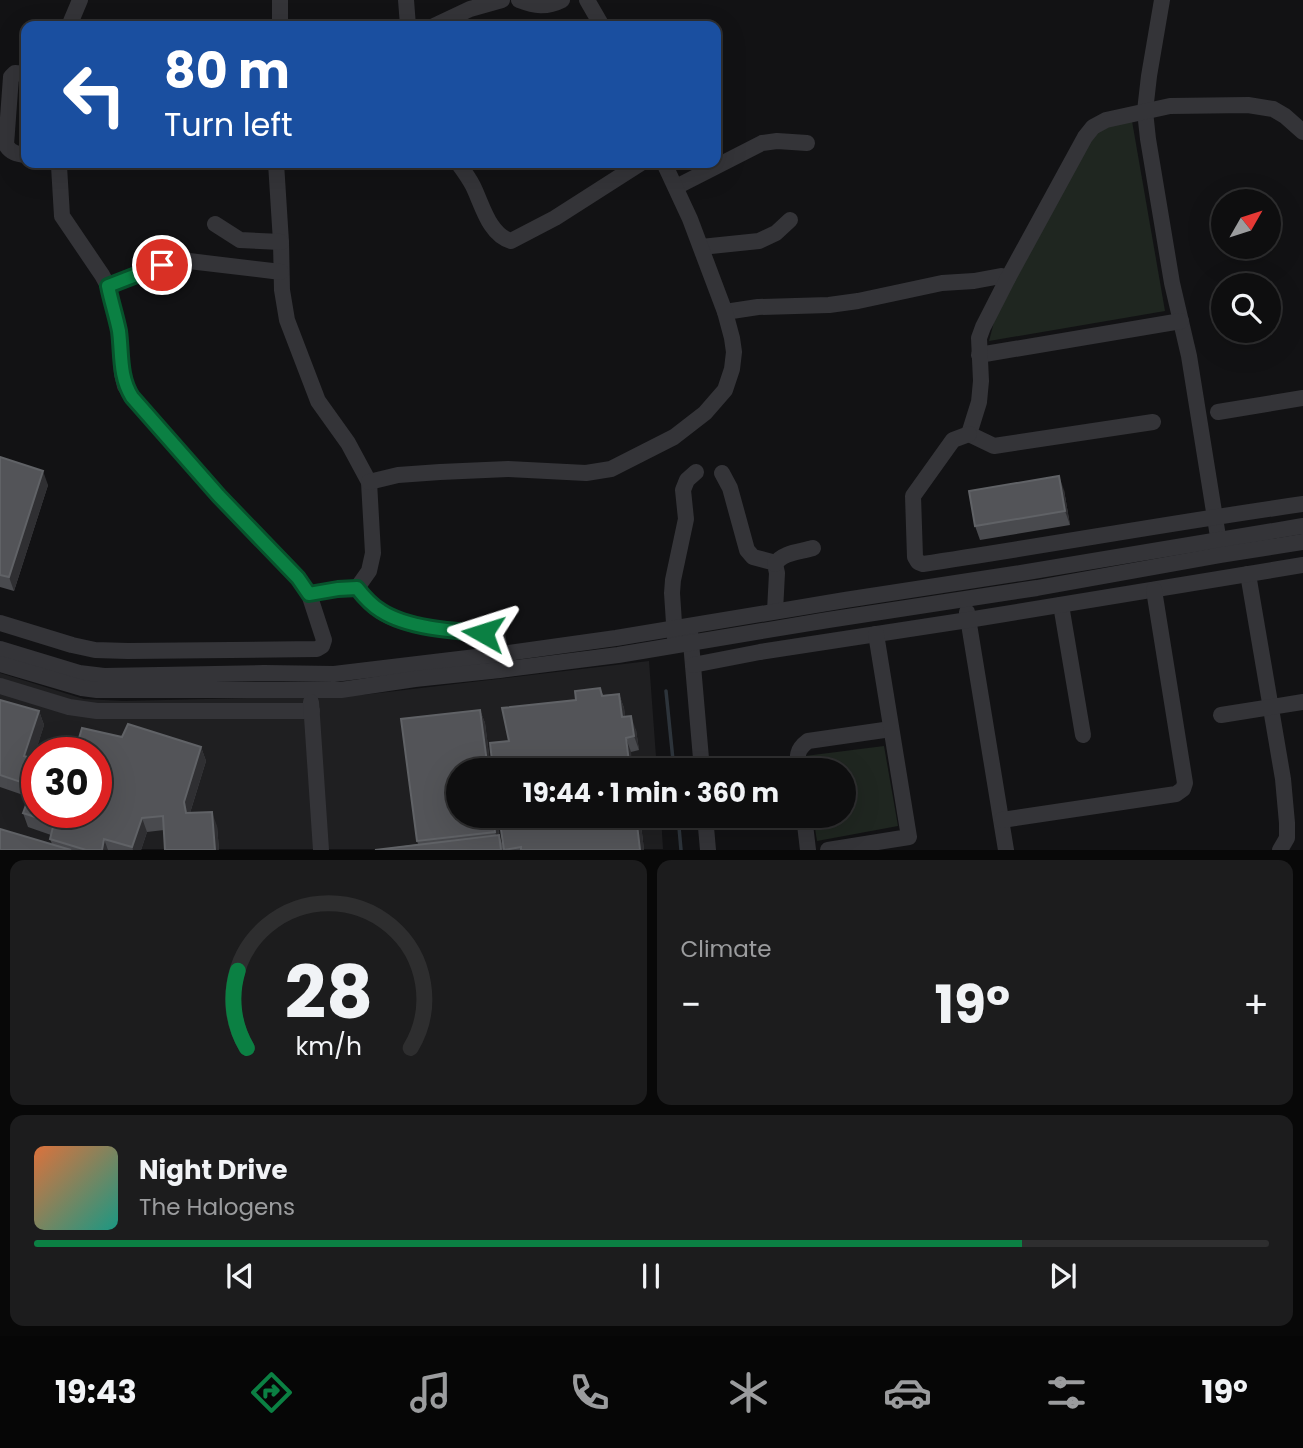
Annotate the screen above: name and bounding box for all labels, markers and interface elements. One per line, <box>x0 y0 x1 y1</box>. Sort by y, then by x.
text: 80 m <box>164 37 290 105</box>
icon: left <box>49 49 140 140</box>
text: Turn left <box>164 102 293 147</box>
north arrow <box>1211 189 1281 259</box>
map controls <box>1211 189 1281 343</box>
pin <box>132 235 192 295</box>
icon: arrive <box>143 246 181 284</box>
button: search <box>1211 273 1281 343</box>
position arrow <box>446 596 520 670</box>
speed limit sign: 30 <box>21 737 112 828</box>
text: 19:44 · 1 min · 360 m <box>523 775 779 811</box>
text: Climate <box>681 933 771 965</box>
text: 28 <box>284 943 373 1044</box>
text: 19° <box>934 968 1010 1041</box>
text: − <box>681 978 701 1031</box>
text: + <box>1243 978 1269 1031</box>
text: km/h <box>295 1029 362 1064</box>
text: Night Drive <box>139 1152 287 1188</box>
text: The Halogens <box>139 1191 295 1223</box>
icon: previous <box>221 1257 259 1295</box>
icon: pause <box>632 1257 670 1295</box>
icon: next <box>1044 1257 1082 1295</box>
icon: directions <box>247 1368 296 1417</box>
icon: music <box>406 1368 455 1417</box>
icon: phone <box>565 1368 614 1417</box>
icon: climate <box>724 1368 773 1417</box>
icon: car <box>883 1368 932 1417</box>
icon: filters <box>1042 1368 1091 1417</box>
text: 19:43 <box>55 1369 137 1414</box>
text: 19° <box>1201 1369 1248 1414</box>

